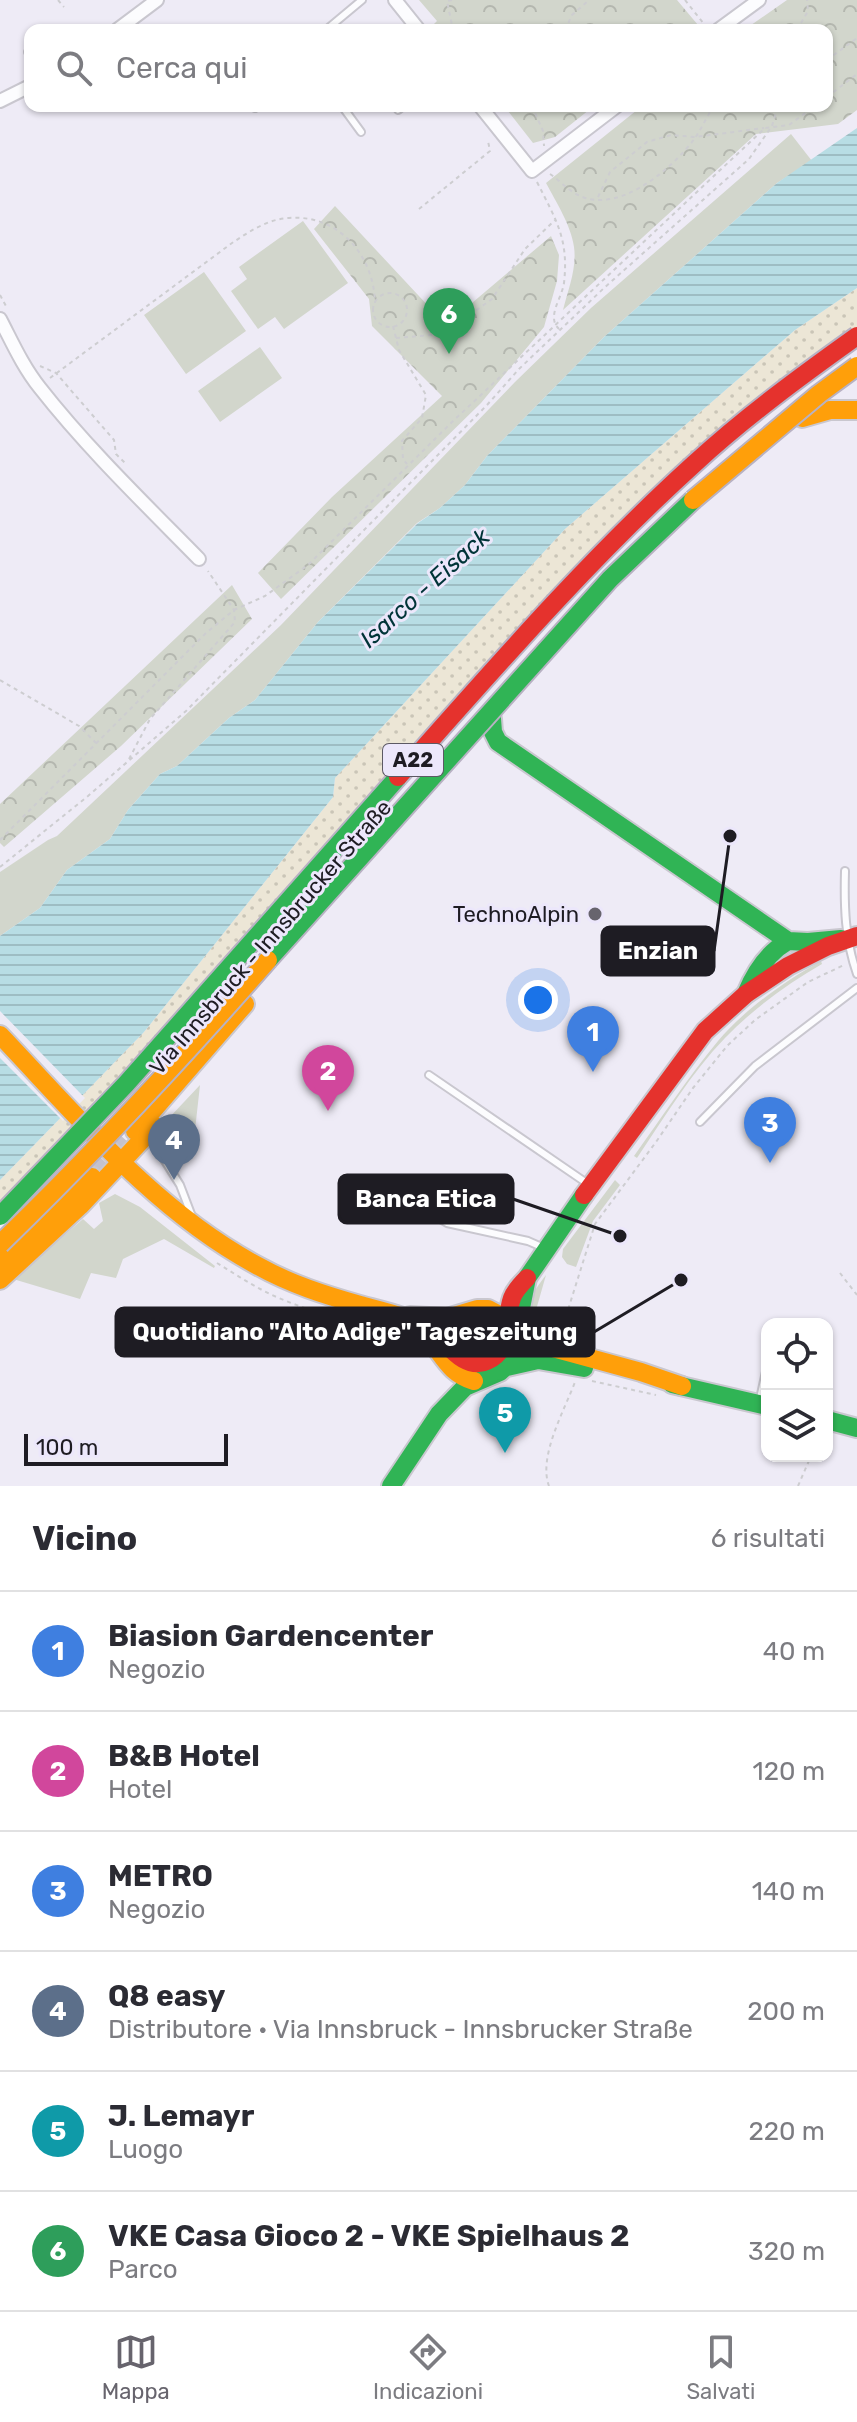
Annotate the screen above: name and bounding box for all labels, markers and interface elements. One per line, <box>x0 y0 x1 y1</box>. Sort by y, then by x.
search box <box>24 24 833 112</box>
icon: search <box>52 46 96 90</box>
text: Cerca qui <box>116 50 248 86</box>
pin: 6 <box>423 288 475 354</box>
water label: Isarco - Eisack <box>354 522 496 654</box>
road number: A22 <box>383 744 443 776</box>
street label: Via Innsbruck - Innsbrucker Straße <box>144 794 397 1080</box>
place label: TechnoAlpin <box>453 901 579 928</box>
marker: TechnoAlpin <box>586 905 604 923</box>
callout: Enzian <box>602 927 714 975</box>
text: Enzian <box>618 937 698 965</box>
your location <box>518 980 558 1020</box>
pin: 1 <box>567 1006 619 1072</box>
pin: 2 <box>302 1045 354 1111</box>
pin: 3 <box>744 1097 796 1163</box>
pin: 4 <box>148 1114 200 1180</box>
callout: Banca Etica <box>339 1175 513 1223</box>
text: Banca Etica <box>355 1185 497 1213</box>
callout: Quotidiano "Alto Adige" Tageszeitung <box>116 1308 594 1356</box>
text: Quotidiano "Alto Adige" Tageszeitung <box>132 1318 578 1346</box>
map controls <box>761 1318 833 1462</box>
button: locate <box>761 1318 833 1390</box>
pin: 5 <box>479 1387 531 1453</box>
button: layers <box>761 1390 833 1462</box>
scale bar <box>24 1430 228 1466</box>
text: 100 m <box>36 1434 98 1461</box>
text: Vicino <box>32 1518 137 1559</box>
text: 6 risultati <box>711 1523 825 1554</box>
text: Biasion Gardencenter <box>108 1618 434 1654</box>
text: 1 <box>52 1636 64 1667</box>
text: 40 m <box>763 1636 825 1667</box>
text: Negozio <box>108 1654 205 1685</box>
text: B&B Hotel <box>108 1738 260 1774</box>
text: 2 <box>50 1756 66 1787</box>
text: 120 m <box>753 1756 825 1787</box>
text: Hotel <box>108 1774 172 1805</box>
text: METRO <box>108 1858 213 1894</box>
text: 3 <box>49 1876 67 1907</box>
text: 140 m <box>752 1876 825 1907</box>
text: Negozio <box>108 1894 205 1925</box>
text: Q8 easy <box>108 1978 225 2014</box>
text: 4 <box>49 1996 67 2027</box>
text: 200 m <box>747 1996 825 2027</box>
text: Distributore · Via Innsbruck - Innsbrucker Straße <box>108 2014 693 2045</box>
text: J. Lemayr <box>108 2098 254 2134</box>
text: 5 <box>50 2116 66 2147</box>
text: 220 m <box>748 2116 825 2147</box>
text: Luogo <box>108 2134 183 2165</box>
text: VKE Casa Gioco 2 - VKE Spielhaus 2 <box>108 2218 629 2254</box>
text: 6 <box>50 2236 66 2267</box>
text: 320 m <box>748 2236 825 2267</box>
text: Parco <box>108 2254 178 2285</box>
tab: Mappa <box>102 2330 170 2405</box>
tab: Indicazioni <box>373 2330 483 2405</box>
tab: Salvati <box>686 2330 755 2405</box>

